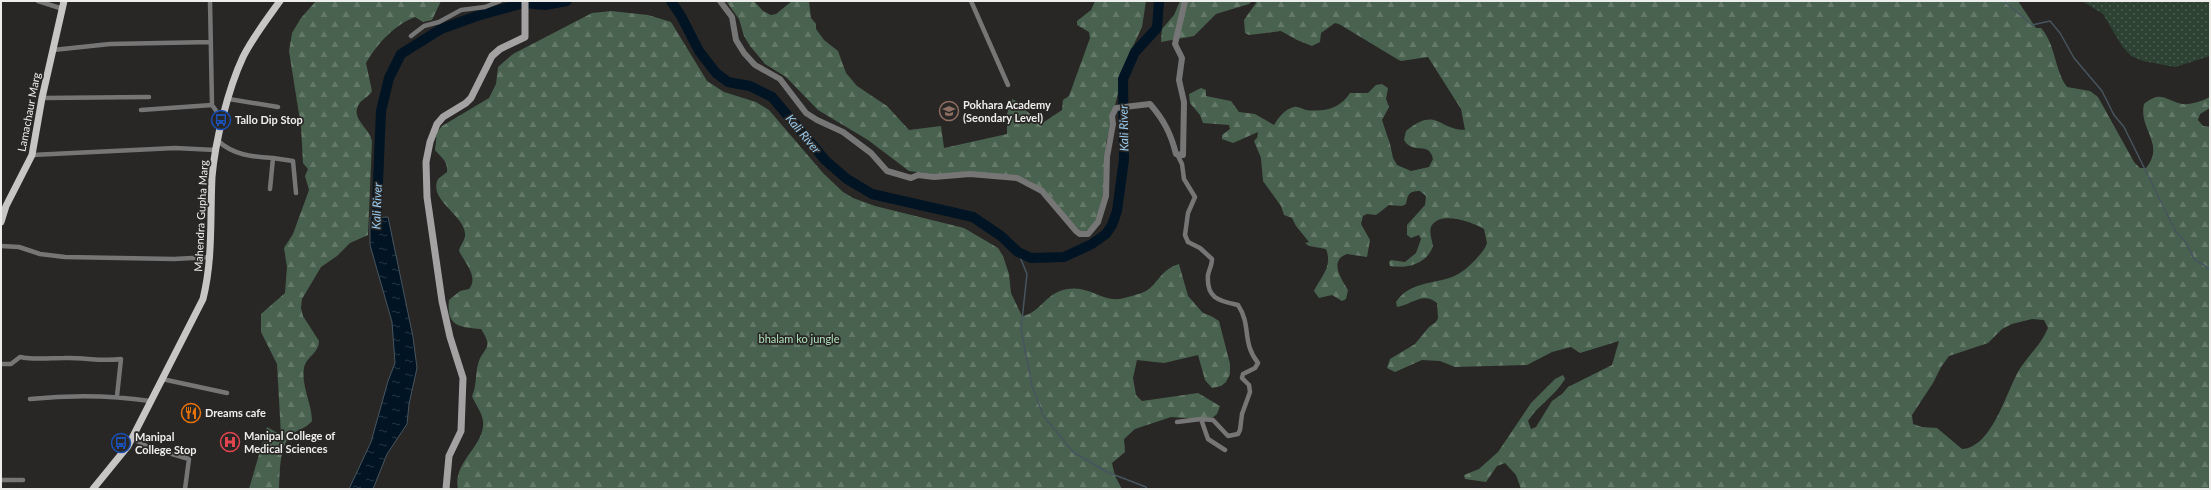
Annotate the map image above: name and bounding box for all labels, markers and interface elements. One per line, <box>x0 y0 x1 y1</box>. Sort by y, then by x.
street label: Lamachaur Marg <box>14 71 43 153</box>
place label: Pokhara Academy (Seondary Level) <box>963 98 1051 124</box>
school or university icon: Pokhara Academy (Seondary Level) <box>938 100 960 122</box>
water label: Kali River <box>1116 104 1131 151</box>
bus stop icon: Tallo Dip Stop <box>210 109 232 131</box>
water label: Kali River <box>783 111 825 157</box>
place label: Tallo Dip Stop <box>235 113 303 126</box>
street label: Mahendra Gupha Marg <box>191 160 210 272</box>
water label: Kali River <box>368 182 385 230</box>
park label: bhalam ko jungle <box>758 332 840 345</box>
restaurant icon: Dreams cafe <box>180 402 202 424</box>
place label: Dreams cafe <box>205 406 266 419</box>
place label: Manipal College of Medical Sciences <box>244 429 335 455</box>
place label: Manipal College Stop <box>135 430 197 456</box>
hospital icon: Manipal College of Medical Sciences <box>219 431 241 453</box>
bus stop icon: Manipal College Stop <box>110 432 132 454</box>

